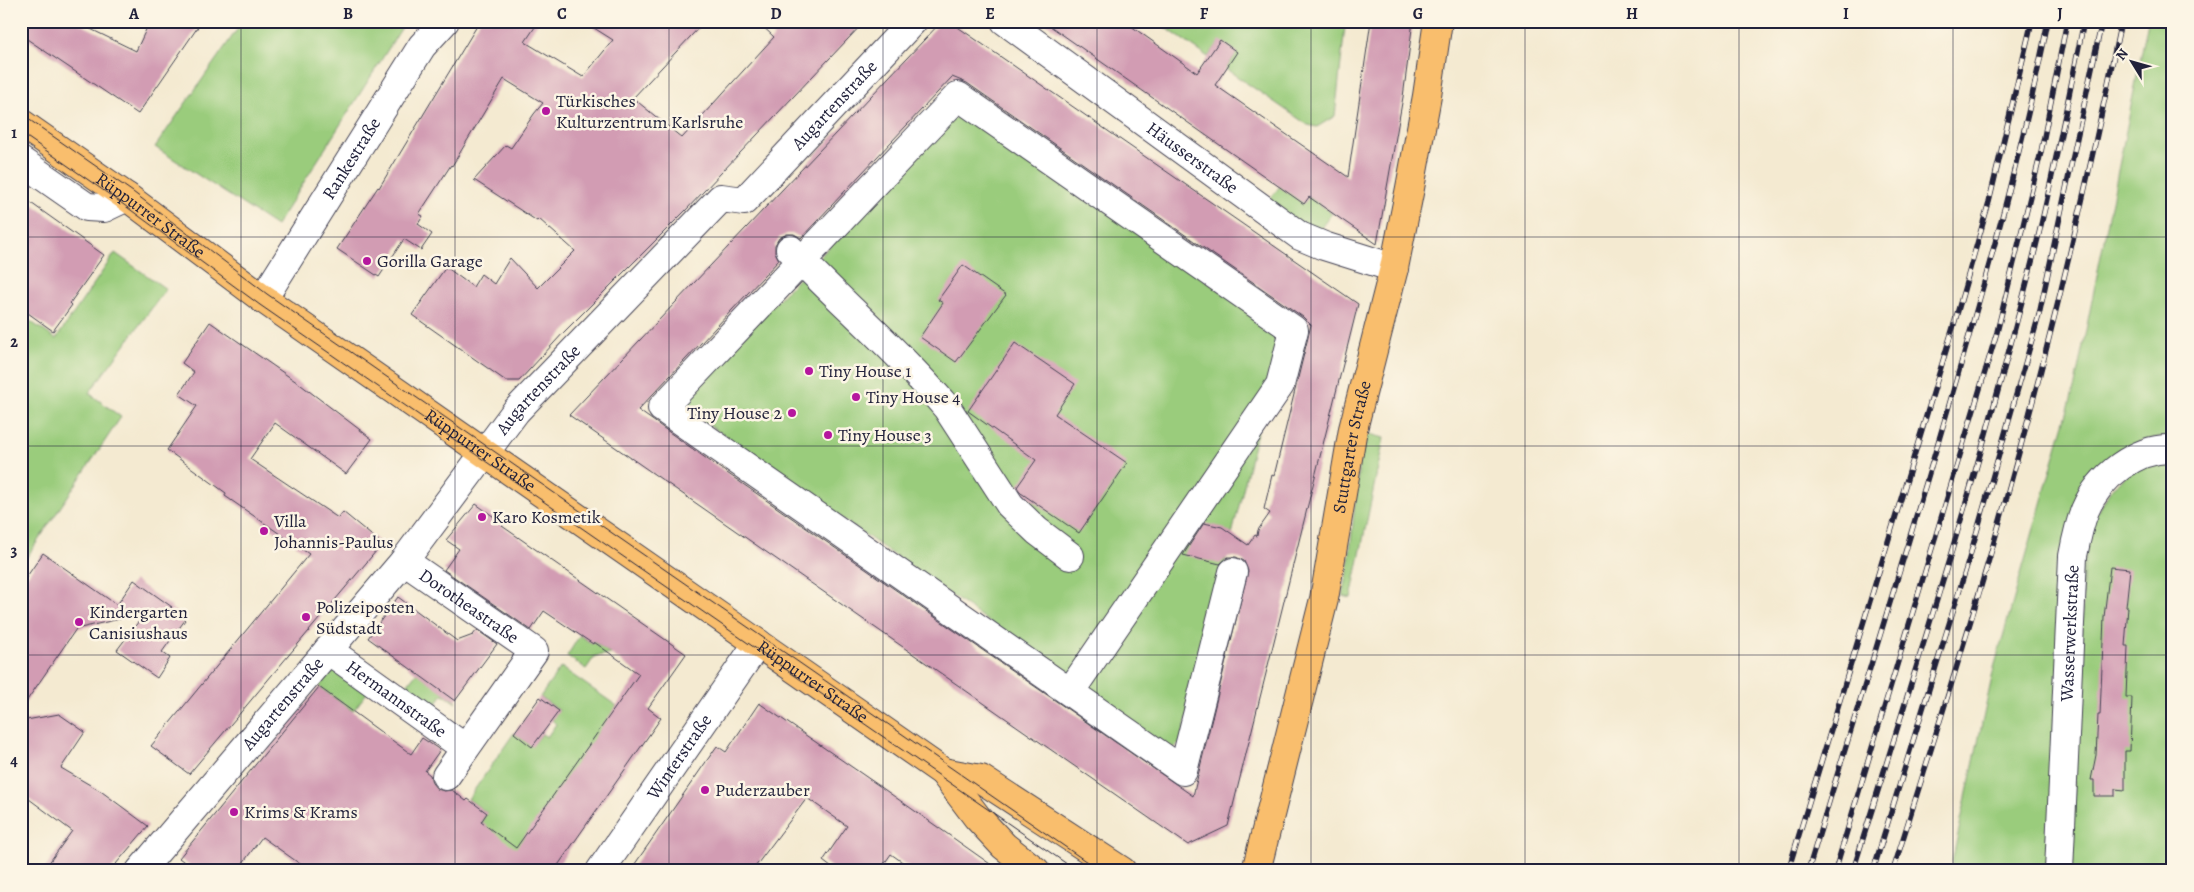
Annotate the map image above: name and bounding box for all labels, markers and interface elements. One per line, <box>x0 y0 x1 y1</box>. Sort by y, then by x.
text: A <box>128 3 140 25</box>
text: B <box>343 3 353 25</box>
text: C <box>557 3 567 25</box>
text: D <box>770 3 782 25</box>
text: E <box>985 3 995 25</box>
text: F <box>1200 3 1209 25</box>
text: G <box>1413 3 1423 25</box>
text: H <box>1626 3 1638 25</box>
text: I <box>1843 3 1849 25</box>
text: J <box>2057 3 2063 25</box>
north arrow <box>2106 38 2156 88</box>
text: N <box>2111 45 2133 64</box>
street label: Augartenstraße <box>785 55 882 156</box>
place label: Türkisches Kulturzentrum Karlsruhe <box>556 89 743 134</box>
marker: Türkisches Kulturzentrum Karlsruhe <box>540 105 552 117</box>
street label: Rankestraße <box>317 113 386 204</box>
street label: Häusserstraße <box>1142 116 1243 199</box>
text: 1 <box>11 122 17 144</box>
street label: Rüppurrer Straße <box>91 167 210 264</box>
place label: Gorilla Garage <box>377 249 483 273</box>
marker: Gorilla Garage <box>361 255 373 267</box>
text: 2 <box>10 331 18 353</box>
street label: Augartenstraße <box>490 339 586 440</box>
place label: Tiny House 1 <box>819 359 911 383</box>
marker: Tiny House 1 <box>803 365 815 377</box>
street label: Stuttgarter Straße <box>1327 378 1377 515</box>
place label: Tiny House 4 <box>866 385 960 409</box>
marker: Tiny House 4 <box>850 391 862 403</box>
place label: Tiny House 2 <box>687 401 782 425</box>
street label: Rüppurrer Straße <box>420 403 541 497</box>
marker: Tiny House 2 <box>786 407 798 419</box>
place label: Tiny House 3 <box>838 423 932 447</box>
marker: Tiny House 3 <box>822 429 834 441</box>
place label: Karo Kosmetik <box>492 505 601 529</box>
place label: Villa Johannis-Paulus <box>273 509 394 554</box>
marker: Karo Kosmetik <box>476 511 488 523</box>
marker: Villa Johannis-Paulus <box>258 525 270 537</box>
text: 3 <box>11 540 18 562</box>
street label: Dorotheastraße <box>414 563 524 649</box>
street label: Wasserwerkstraße <box>2054 564 2085 703</box>
place label: Polizeiposten Südstadt <box>316 595 415 640</box>
place label: Kindergarten Canisiushaus <box>89 600 188 645</box>
marker: Polizeiposten Südstadt <box>300 611 312 623</box>
marker: Kindergarten Canisiushaus <box>73 616 85 628</box>
street label: Rüppurrer Straße <box>752 634 873 729</box>
street label: Augartenstraße <box>236 652 329 756</box>
street label: Hermannstraße <box>341 655 451 743</box>
street label: Winterstraße <box>641 709 717 805</box>
text: 4 <box>10 750 18 772</box>
place label: Puderzauber <box>715 778 810 802</box>
marker: Puderzauber <box>699 784 711 796</box>
place label: Krims & Krams <box>244 800 358 824</box>
marker: Krims & Krams <box>228 806 240 818</box>

